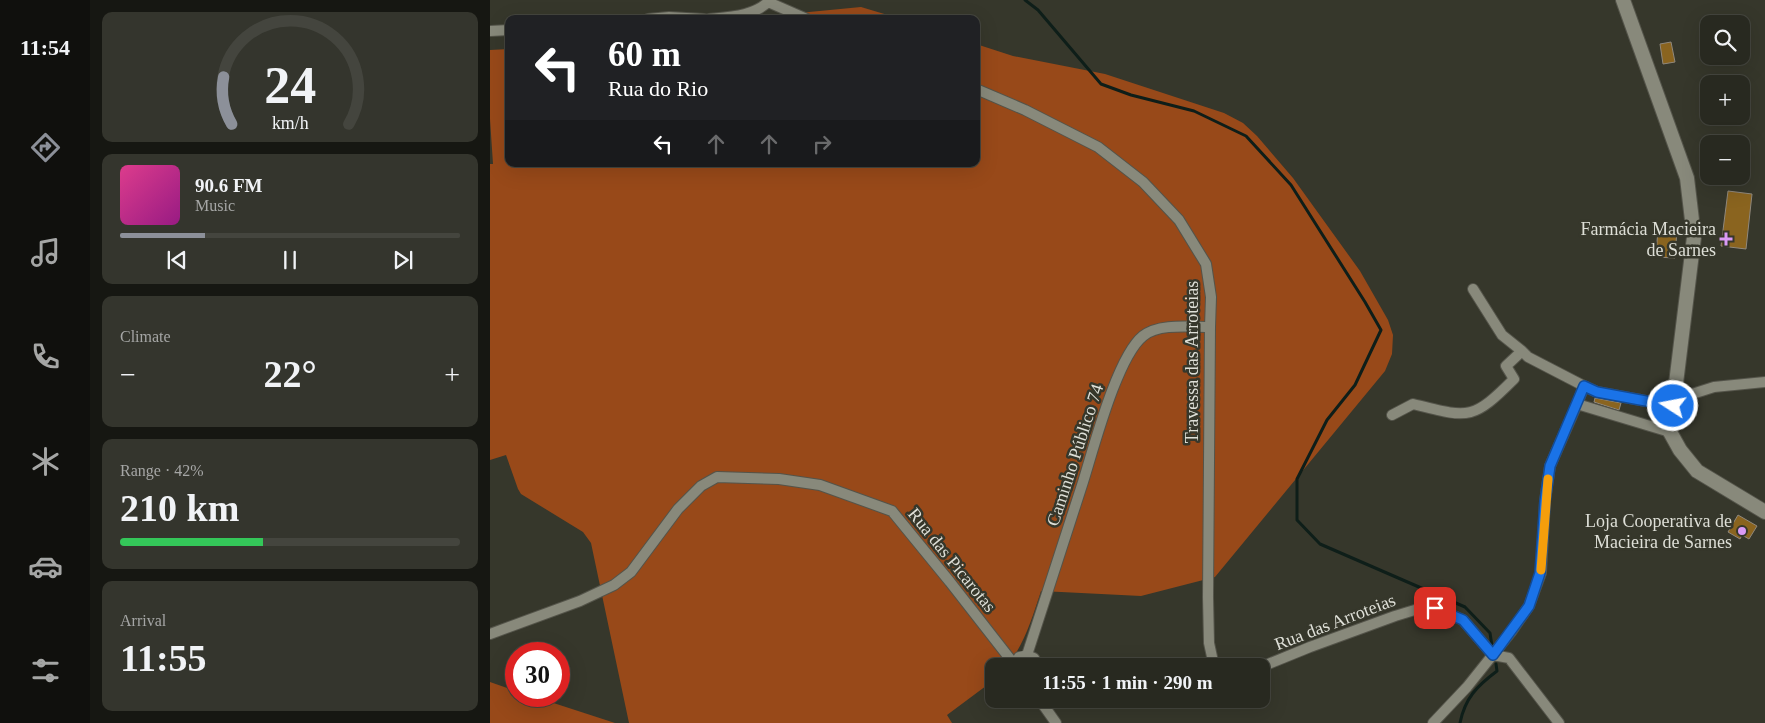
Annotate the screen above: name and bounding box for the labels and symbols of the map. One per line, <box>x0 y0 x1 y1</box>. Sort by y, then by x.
place label: Farmácia Macieira de Sarnes <box>1581 219 1716 260</box>
marker: Farmácia Macieira de Sarnes <box>1720 233 1732 245</box>
street label: Travessa das Arroteias <box>1182 281 1202 443</box>
position arrow <box>1646 379 1698 431</box>
street label: Caminho Público 74 <box>1043 382 1107 528</box>
street label: Rua das Picarotas <box>904 504 1000 616</box>
place label: Loja Cooperativa de Macieira de Sarnes <box>1585 511 1732 552</box>
marker: Loja Cooperativa de Macieira de Sarnes <box>1736 525 1748 537</box>
pin <box>1414 587 1456 629</box>
street label: Rua das Arroteias <box>1272 590 1398 654</box>
speed limit sign: 30 <box>505 642 570 707</box>

